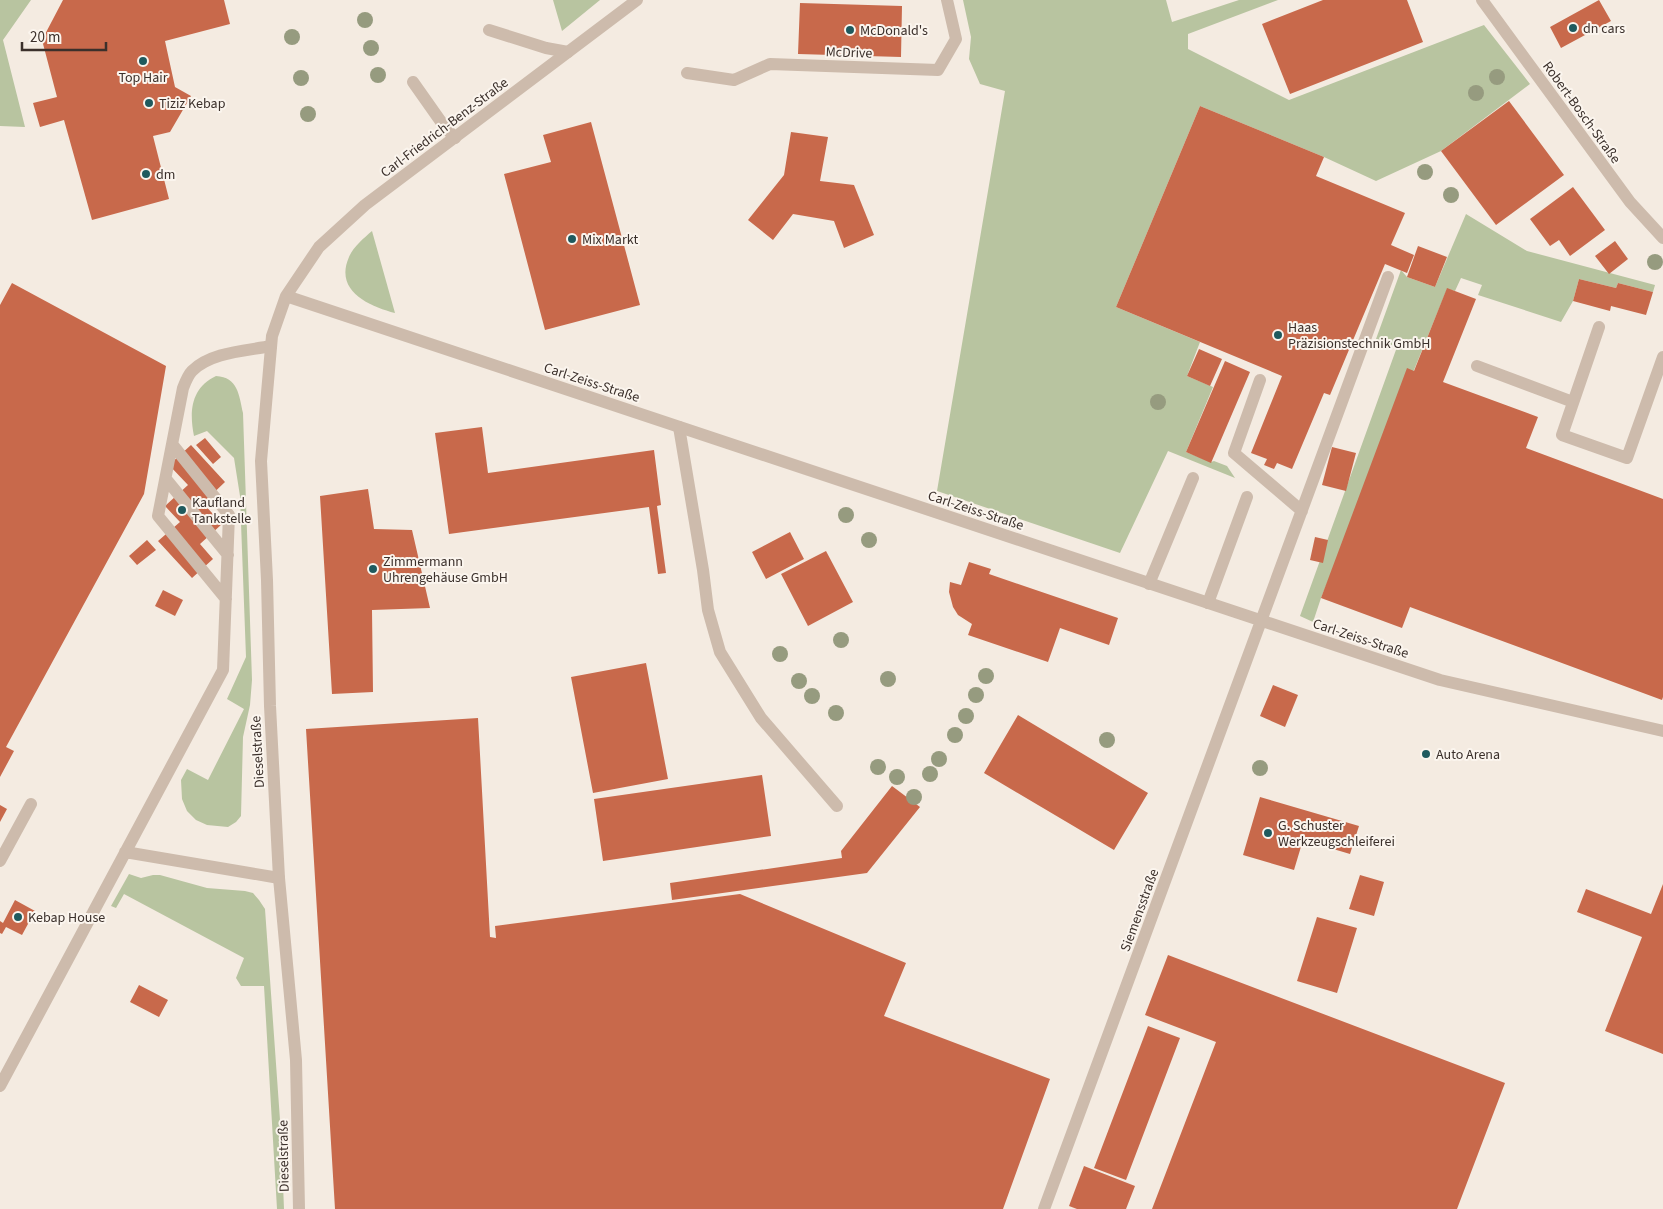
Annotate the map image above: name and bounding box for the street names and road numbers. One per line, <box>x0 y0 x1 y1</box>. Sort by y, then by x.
street label: McDrive <box>825 42 873 64</box>
street label: Robert-Bosch-Straße <box>1537 57 1625 168</box>
street label: Carl-Friedrich-Benz-Straße <box>377 73 513 183</box>
street label: Carl-Zeiss-Straße <box>541 358 642 408</box>
street label: Carl-Zeiss-Straße <box>925 486 1026 536</box>
street label: Carl-Zeiss-Straße <box>1310 614 1411 664</box>
street label: Dieselstraße <box>246 715 270 789</box>
street label: Siemensstraße <box>1116 866 1164 955</box>
street label: Dieselstraße <box>273 1120 295 1192</box>

